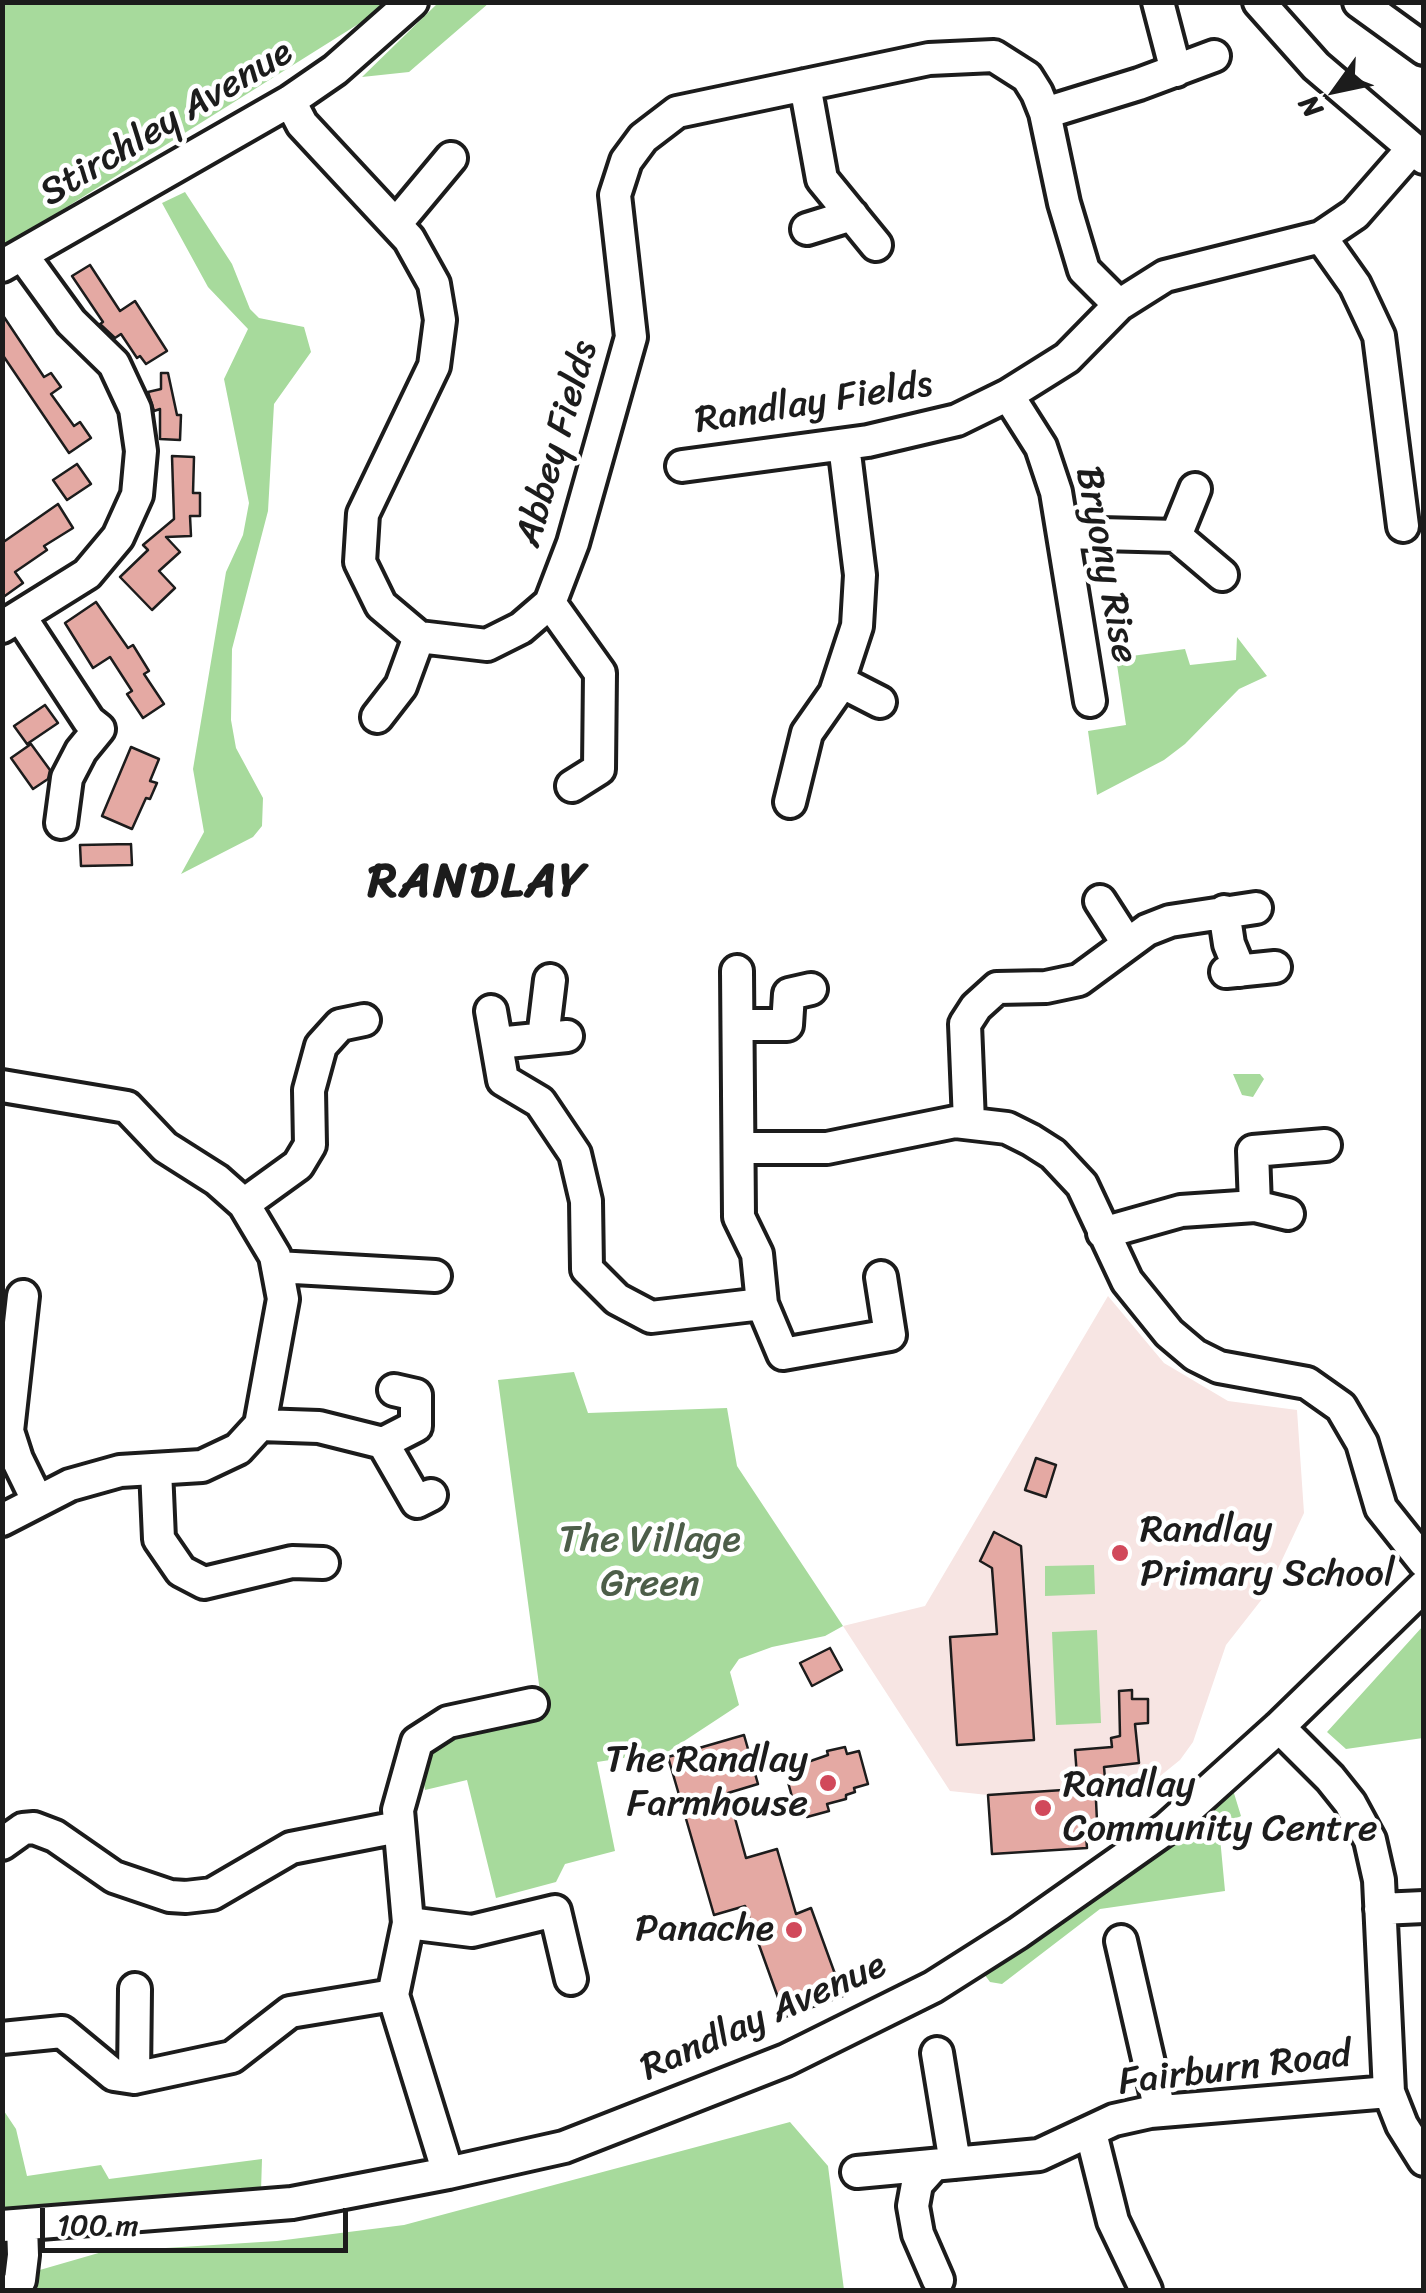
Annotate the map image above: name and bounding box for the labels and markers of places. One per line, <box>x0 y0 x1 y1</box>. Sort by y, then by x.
place label: Randlay Primary School <box>1140 1508 1395 1598</box>
marker: Randlay Primary School <box>1109 1542 1131 1564</box>
place label: The Randlay Farmhouse <box>605 1738 808 1828</box>
place label: Randlay Community Centre <box>1063 1763 1378 1852</box>
marker: The Randlay Farmhouse <box>817 1772 839 1794</box>
marker: Randlay Community Centre <box>1032 1797 1054 1819</box>
place label: Panache <box>635 1907 774 1953</box>
marker: Panache <box>783 1919 805 1941</box>

